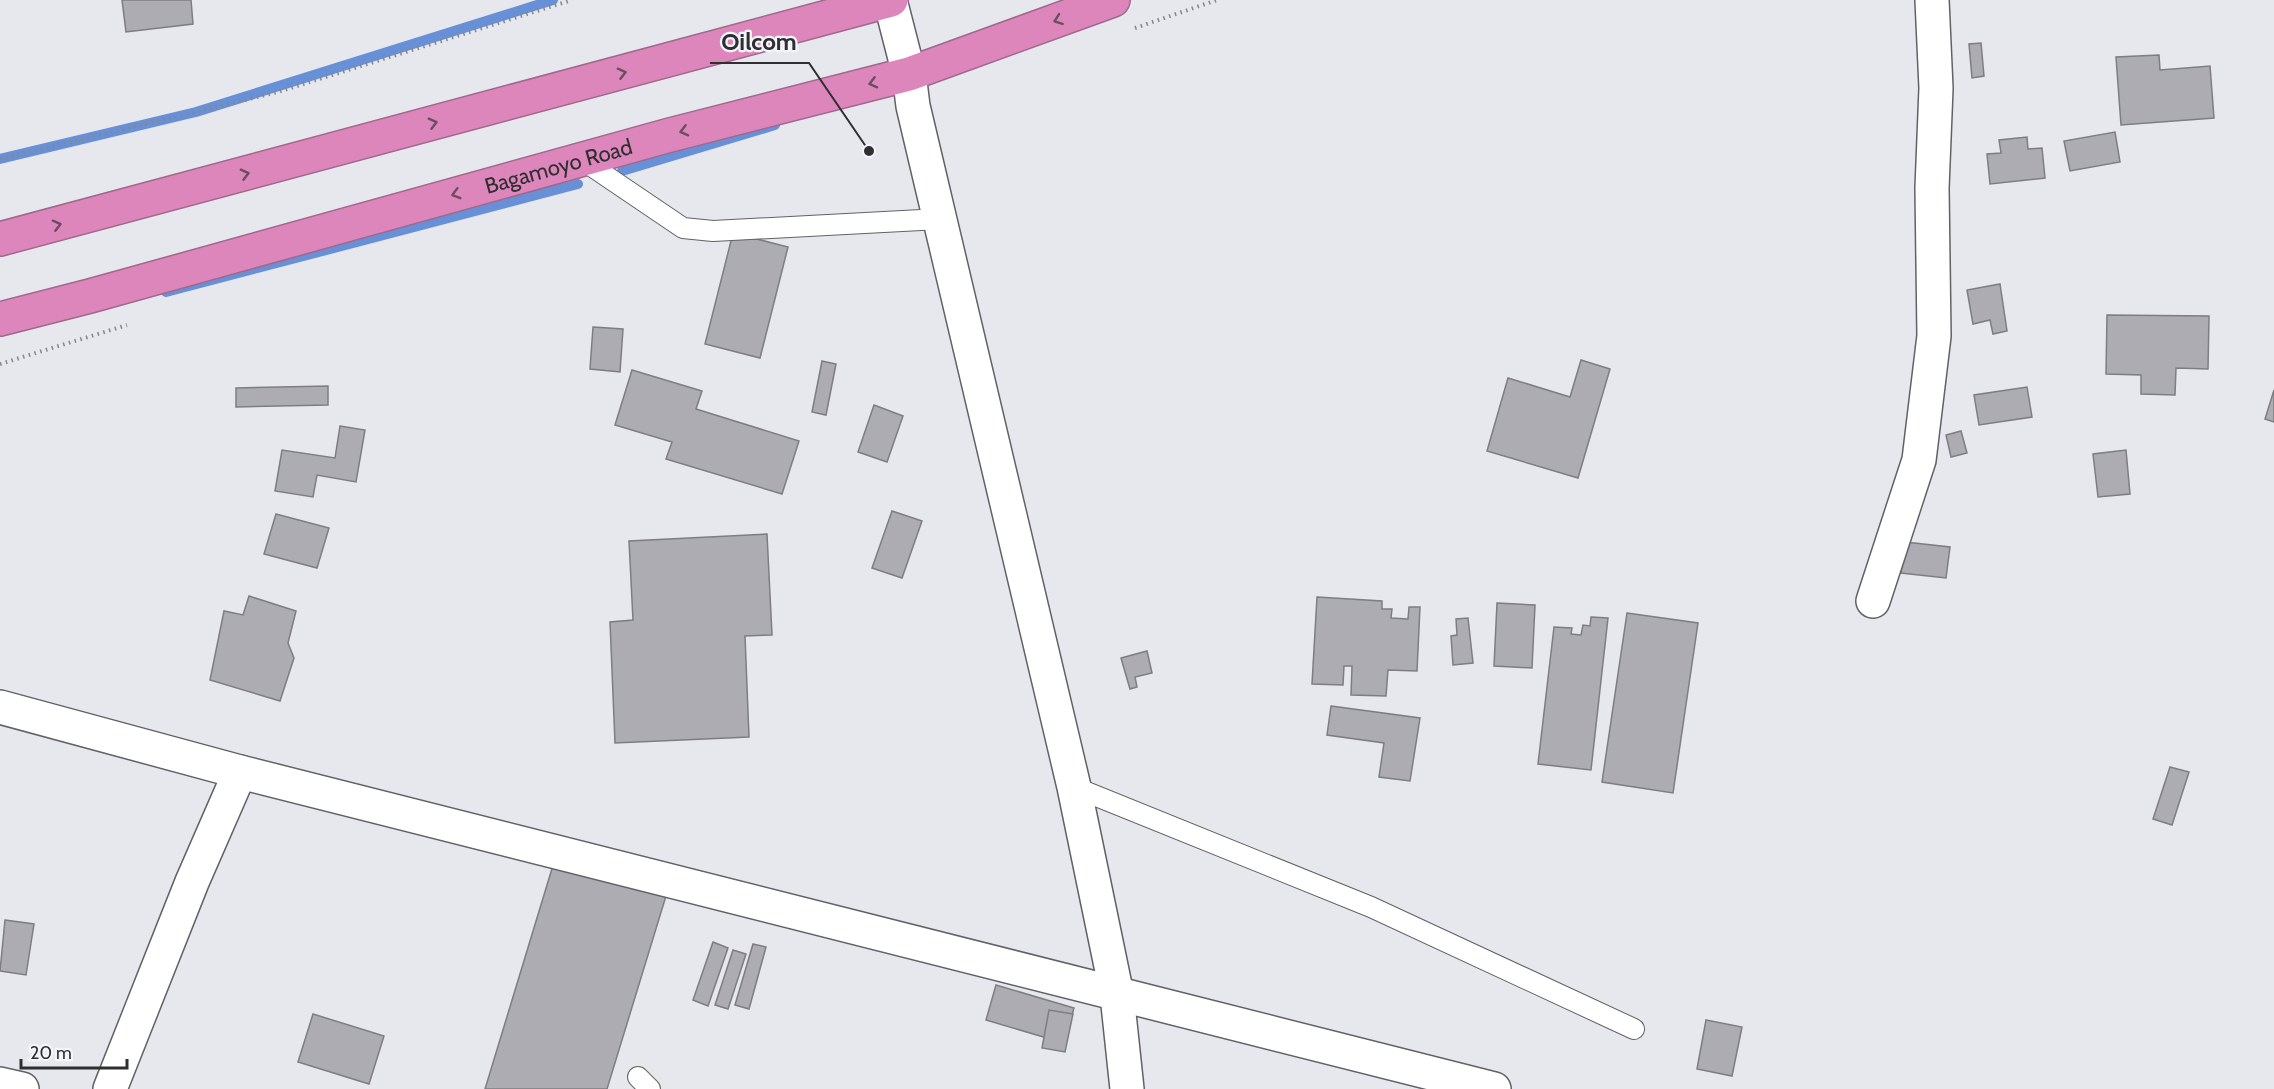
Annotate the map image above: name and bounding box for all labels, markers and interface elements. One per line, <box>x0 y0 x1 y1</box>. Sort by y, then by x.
one-way arrow <box>1053 13 1064 25</box>
callout: Oilcom <box>710 21 809 63</box>
text: Oilcom <box>721 27 797 56</box>
one-way arrow <box>617 67 627 80</box>
one-way arrow <box>869 75 879 88</box>
one-way arrow <box>428 118 438 131</box>
one-way arrow <box>680 124 690 136</box>
street label: Bagamoyo Road <box>482 133 635 199</box>
one-way arrow <box>239 169 250 181</box>
one-way arrow <box>451 187 462 199</box>
one-way arrow <box>52 219 62 232</box>
scale bar <box>21 1032 128 1070</box>
text: 20 m <box>30 1042 72 1064</box>

